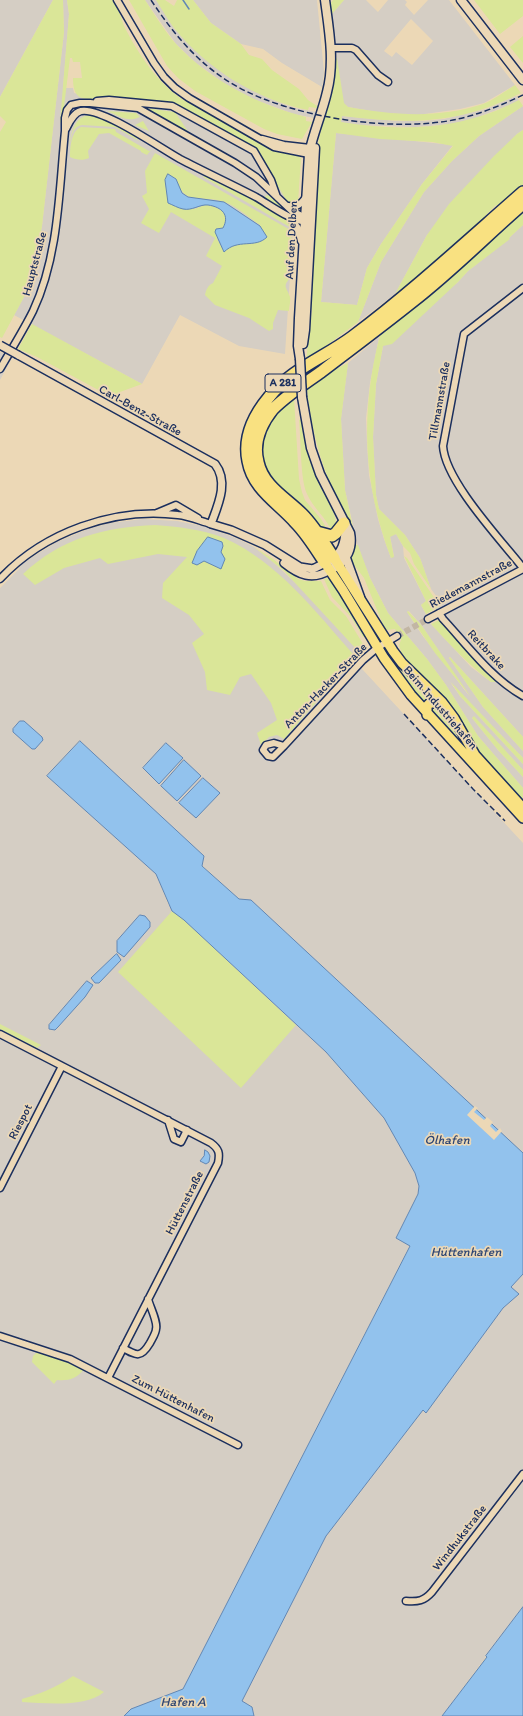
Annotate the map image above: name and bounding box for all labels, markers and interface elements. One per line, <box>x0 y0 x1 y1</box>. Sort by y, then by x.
street label: Auf den Delben <box>283 200 301 280</box>
street label: Hauptstraße <box>20 230 50 298</box>
street label: Tillmannstraße <box>426 361 454 441</box>
road number: A 281 <box>265 374 301 392</box>
street label: Carl-Benz-Straße <box>96 382 184 440</box>
street label: Riedemannstraße <box>427 556 515 612</box>
street label: Reitbrake <box>464 627 508 673</box>
street label: Anton-Hacker-Straße <box>282 640 370 732</box>
street label: Beim Industriehafen <box>400 663 480 753</box>
street label: Riespot <box>6 1102 36 1142</box>
water label: Ölhafen <box>425 1133 469 1149</box>
street label: Hüttenstraße <box>163 1169 207 1237</box>
water label: Hüttenhafen <box>431 1245 501 1261</box>
street label: Zum Hüttenhafen <box>129 1372 217 1426</box>
street label: Windhukstraße <box>430 1502 490 1574</box>
water label: Hafen A <box>161 1695 205 1711</box>

